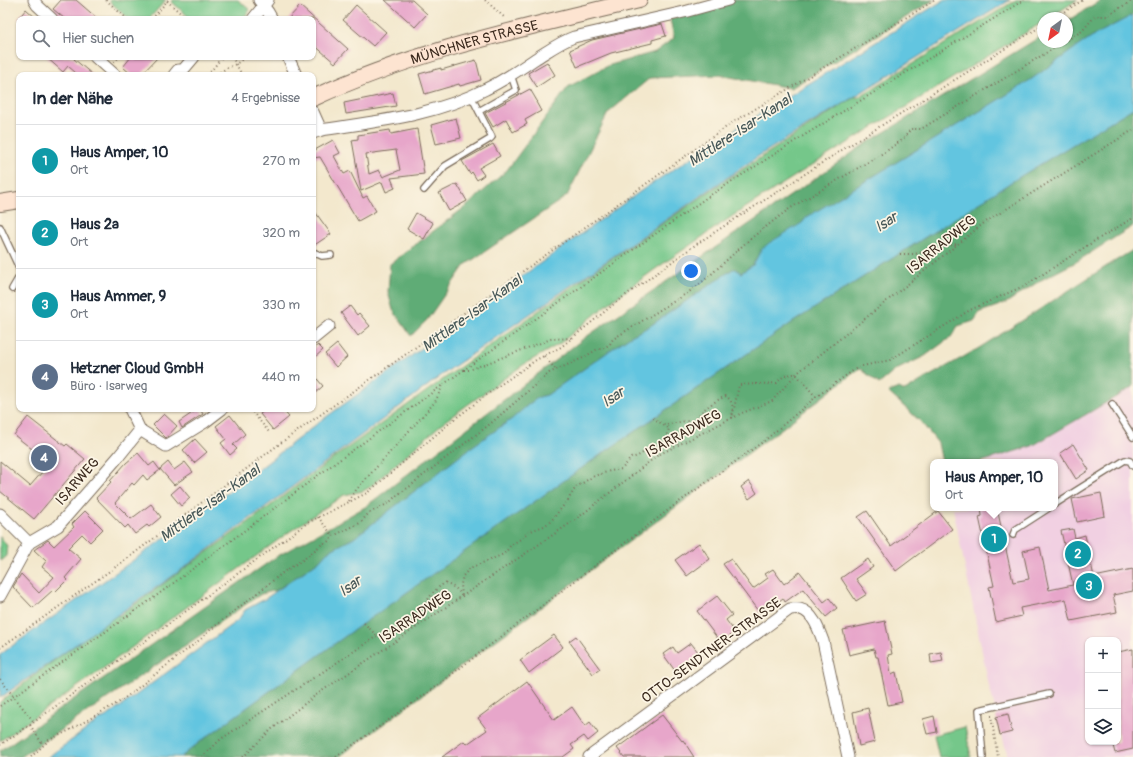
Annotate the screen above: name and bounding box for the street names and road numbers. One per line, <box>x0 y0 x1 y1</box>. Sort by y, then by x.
street label: MÜNCHNER STRASSE <box>409 17 540 68</box>
street label: ISARRADWEG <box>903 211 979 277</box>
street label: ISARRADWEG <box>642 406 724 461</box>
street label: ISARWEG <box>52 454 103 509</box>
street label: ISARRADWEG <box>376 586 455 647</box>
street label: OTTO-SENDTNER-STRASSE <box>638 594 784 707</box>

